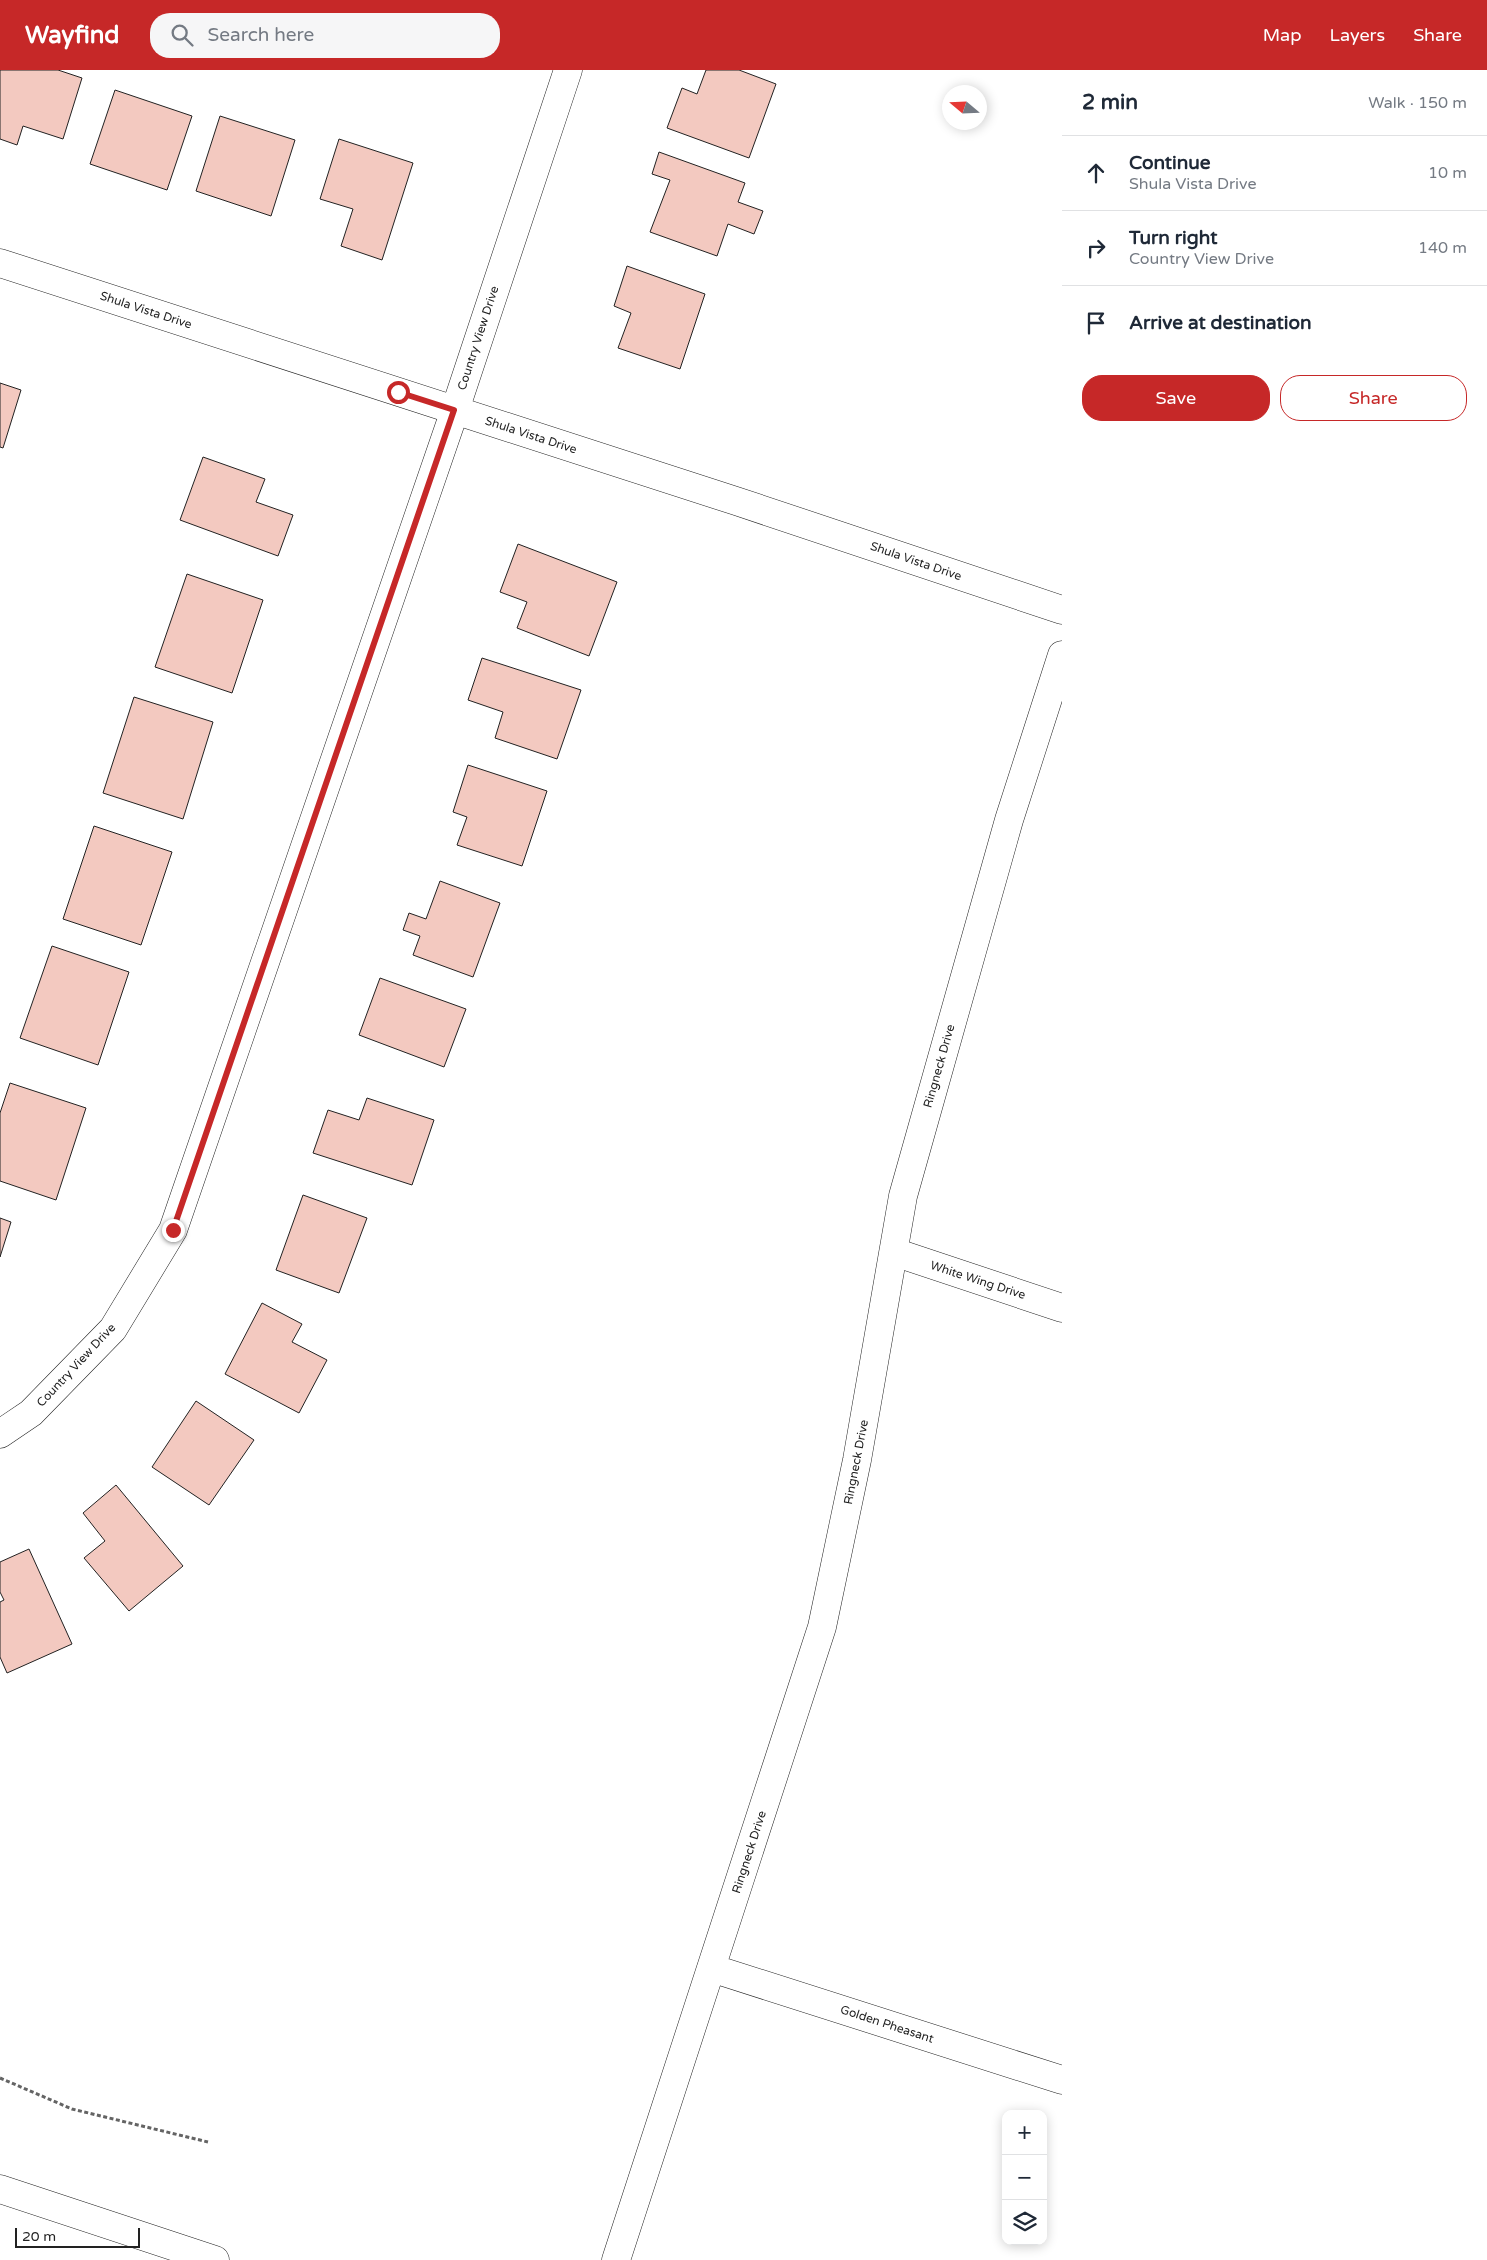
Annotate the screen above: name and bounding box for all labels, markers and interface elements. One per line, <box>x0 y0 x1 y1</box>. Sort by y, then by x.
search box <box>150 13 500 58</box>
text: Wayfind <box>25 21 120 50</box>
icon: search <box>168 21 196 49</box>
text: Search here <box>208 24 314 46</box>
text: Map <box>1263 24 1302 46</box>
text: Layers <box>1330 24 1385 46</box>
text: Share <box>1413 24 1462 46</box>
north arrow <box>942 85 987 130</box>
text: 2 min <box>1082 90 1138 115</box>
text: Walk · 150 m <box>1368 93 1467 113</box>
text: Continue <box>1129 152 1211 174</box>
icon: ahead <box>1082 159 1110 187</box>
text: 10 m <box>1428 163 1467 183</box>
text: Shula Vista Drive <box>1129 174 1257 194</box>
text: Turn right <box>1129 227 1217 249</box>
icon: right <box>1082 234 1110 262</box>
text: 140 m <box>1418 238 1467 258</box>
text: Country View Drive <box>1129 249 1274 269</box>
street label: Country View Drive <box>455 284 502 392</box>
street label: Shula Vista Drive <box>98 289 194 331</box>
icon: arrive <box>1082 309 1110 337</box>
text: Arrive at destination <box>1129 312 1312 334</box>
button: Save <box>1082 375 1270 421</box>
button: Share <box>1280 375 1467 421</box>
route start <box>387 381 410 404</box>
street label: Shula Vista Drive <box>483 414 579 456</box>
street label: Shula Vista Drive <box>869 539 964 583</box>
street label: Ringneck Drive <box>920 1022 958 1109</box>
route end <box>162 1219 185 1242</box>
street label: White Wing Drive <box>929 1258 1028 1302</box>
street label: Country View Drive <box>34 1320 118 1410</box>
street label: Ringneck Drive <box>841 1418 871 1506</box>
street label: Ringneck Drive <box>729 1809 769 1895</box>
street label: Golden Pheasant <box>839 2002 936 2046</box>
map controls <box>1002 2110 1047 2245</box>
button: + <box>1002 2110 1047 2155</box>
button: − <box>1002 2155 1047 2200</box>
button: layers <box>1002 2200 1047 2245</box>
scale bar <box>15 2225 140 2248</box>
text: 20 m <box>22 2228 56 2245</box>

